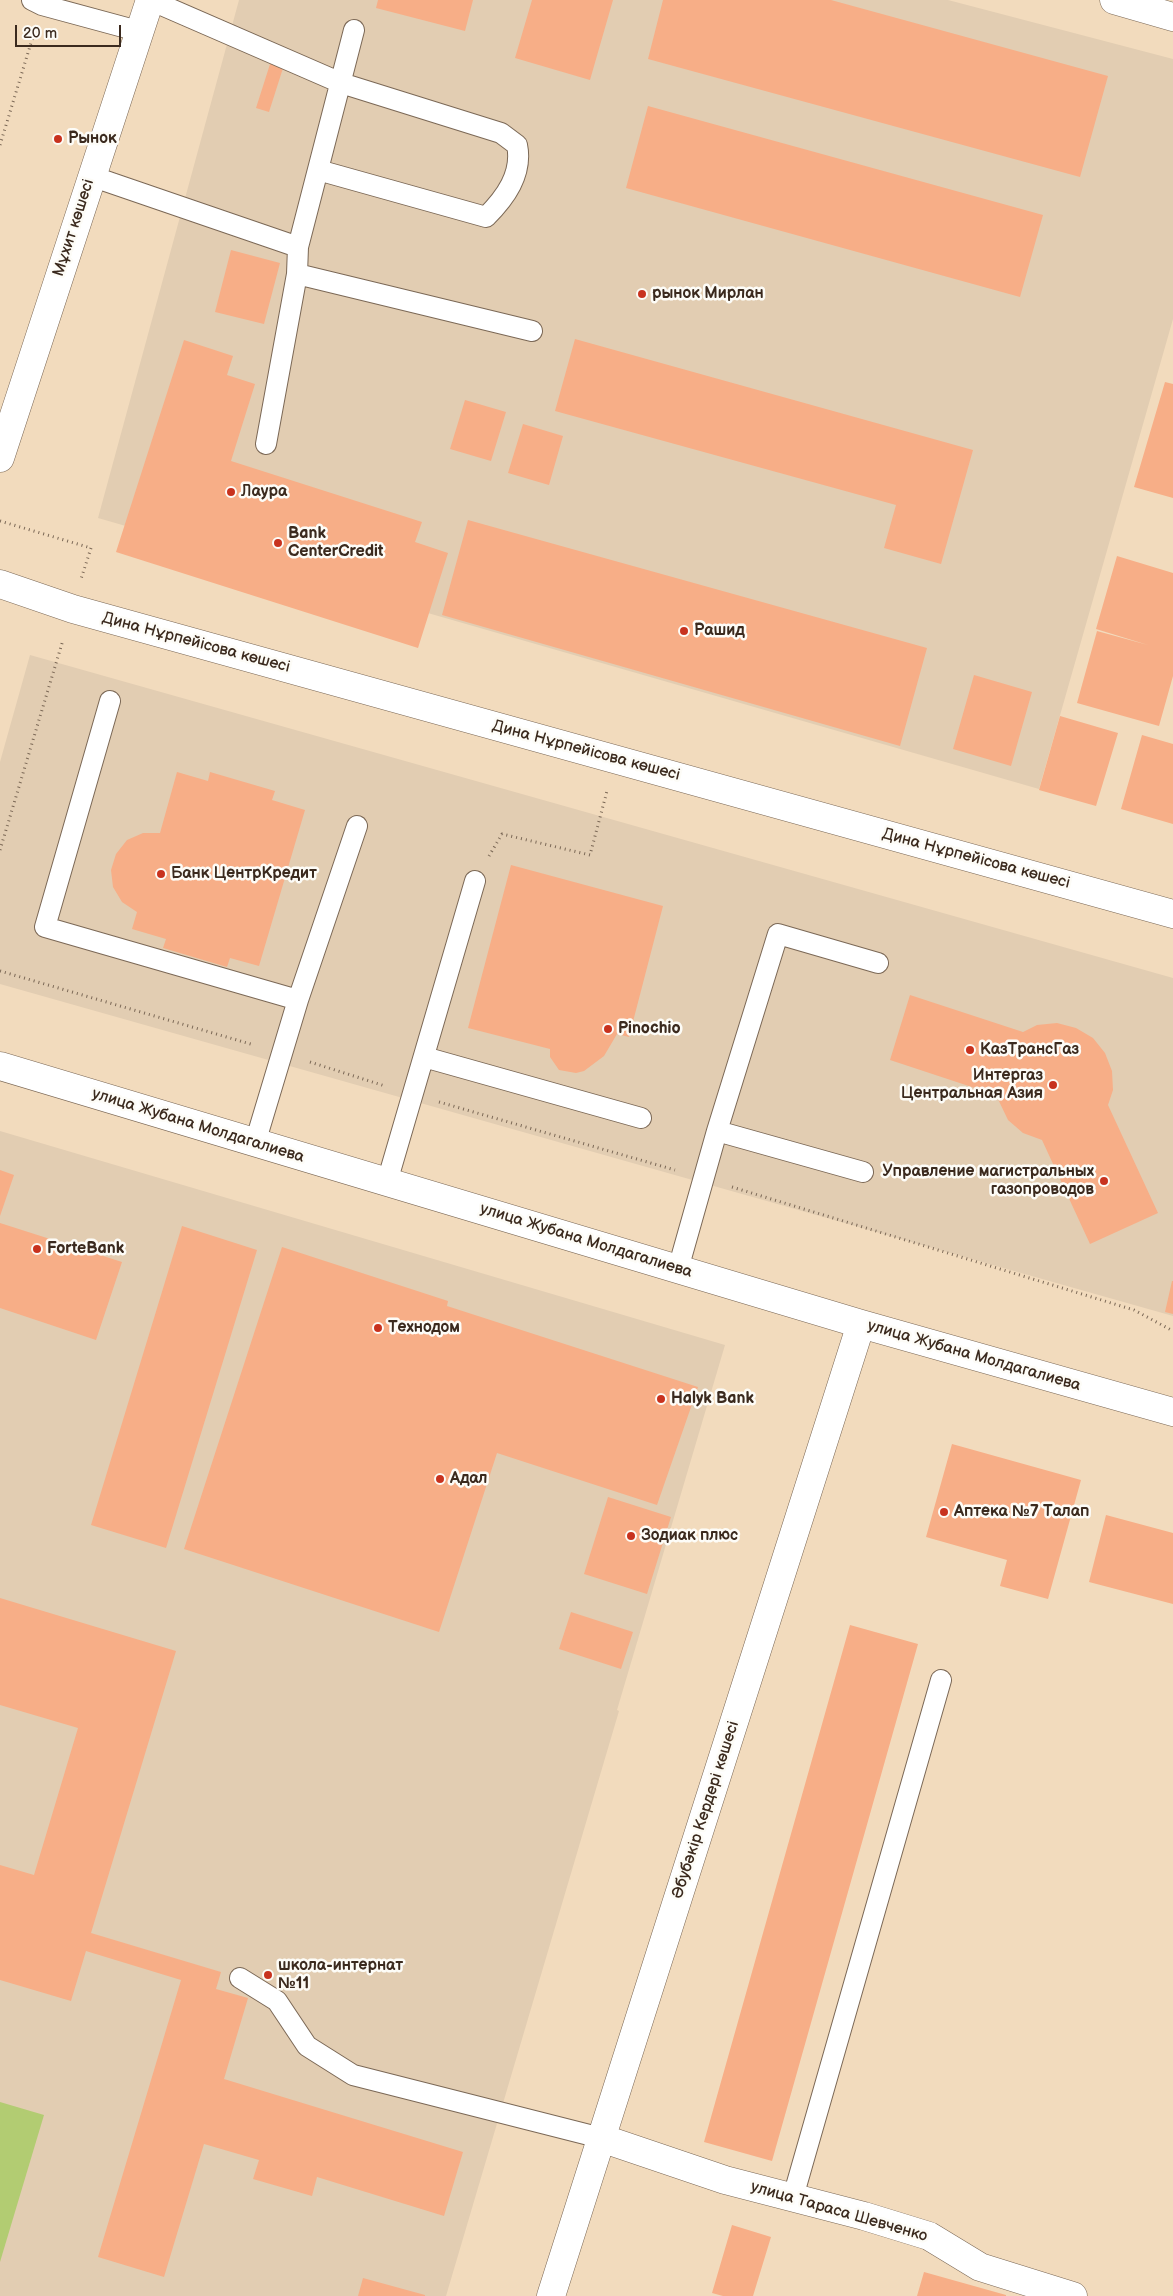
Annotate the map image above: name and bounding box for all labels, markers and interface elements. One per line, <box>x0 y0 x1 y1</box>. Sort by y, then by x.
scale bar <box>18 15 124 47</box>
text: 20 m <box>23 24 57 43</box>
place label: Рынок <box>68 129 117 149</box>
marker: Рынок <box>52 133 64 145</box>
street label: Мұхит көшесі <box>49 177 99 279</box>
place label: рынок Мирлан <box>652 284 764 304</box>
marker: рынок Мирлан <box>636 288 648 300</box>
place label: Лаура <box>241 482 287 502</box>
marker: Лаура <box>225 486 237 498</box>
place label: Bank CenterCredit <box>288 524 383 562</box>
marker: Bank CenterCredit <box>272 537 284 549</box>
street label: Дина Нұрпейісова көшесі <box>100 609 292 677</box>
place label: Рашид <box>694 621 745 641</box>
marker: Рашид <box>678 625 690 637</box>
street label: Дина Нұрпейісова көшесі <box>490 717 682 785</box>
street label: Дина Нұрпейісова көшесі <box>880 825 1072 893</box>
place label: Банк ЦентрКредит <box>171 864 317 884</box>
marker: Банк ЦентрКредит <box>155 868 167 880</box>
place label: Pinochio <box>618 1019 681 1039</box>
marker: Pinochio <box>602 1023 614 1035</box>
place label: КазТрансГаз <box>980 1040 1079 1060</box>
marker: КазТрансГаз <box>964 1044 976 1056</box>
place label: Интергаз Центральная Азия <box>901 1066 1043 1104</box>
marker: Интергаз Центральная Азия <box>1047 1079 1059 1091</box>
street label: улица Жубана Молдагалиева <box>90 1085 306 1167</box>
place label: Управление магистральных газопроводов <box>883 1162 1094 1200</box>
marker: Управление магистральных газопроводов <box>1098 1175 1110 1187</box>
street label: улица Жубана Молдагалиева <box>478 1200 694 1282</box>
place label: ForteBank <box>47 1239 124 1259</box>
marker: ForteBank <box>31 1243 43 1255</box>
street label: улица Жубана Молдагалиева <box>865 1316 1083 1396</box>
place label: Технодом <box>388 1318 460 1338</box>
marker: Технодом <box>372 1322 384 1334</box>
place label: Halyk Bank <box>671 1389 754 1409</box>
marker: Halyk Bank <box>655 1393 667 1405</box>
place label: Адал <box>450 1469 488 1489</box>
marker: Адал <box>434 1473 446 1485</box>
place label: Аптека №7 Талап <box>954 1502 1089 1522</box>
marker: Аптека №7 Талап <box>938 1506 950 1518</box>
place label: Зодиак плюс <box>641 1526 738 1546</box>
marker: Зодиак плюс <box>625 1530 637 1542</box>
street label: Әбубәкір Кердері көшесі <box>668 1719 744 1901</box>
place label: школа-интернат №11 <box>278 1956 403 1994</box>
marker: школа-интернат №11 <box>262 1969 274 1981</box>
street label: улица Тараса Шевченко <box>748 2178 930 2246</box>

